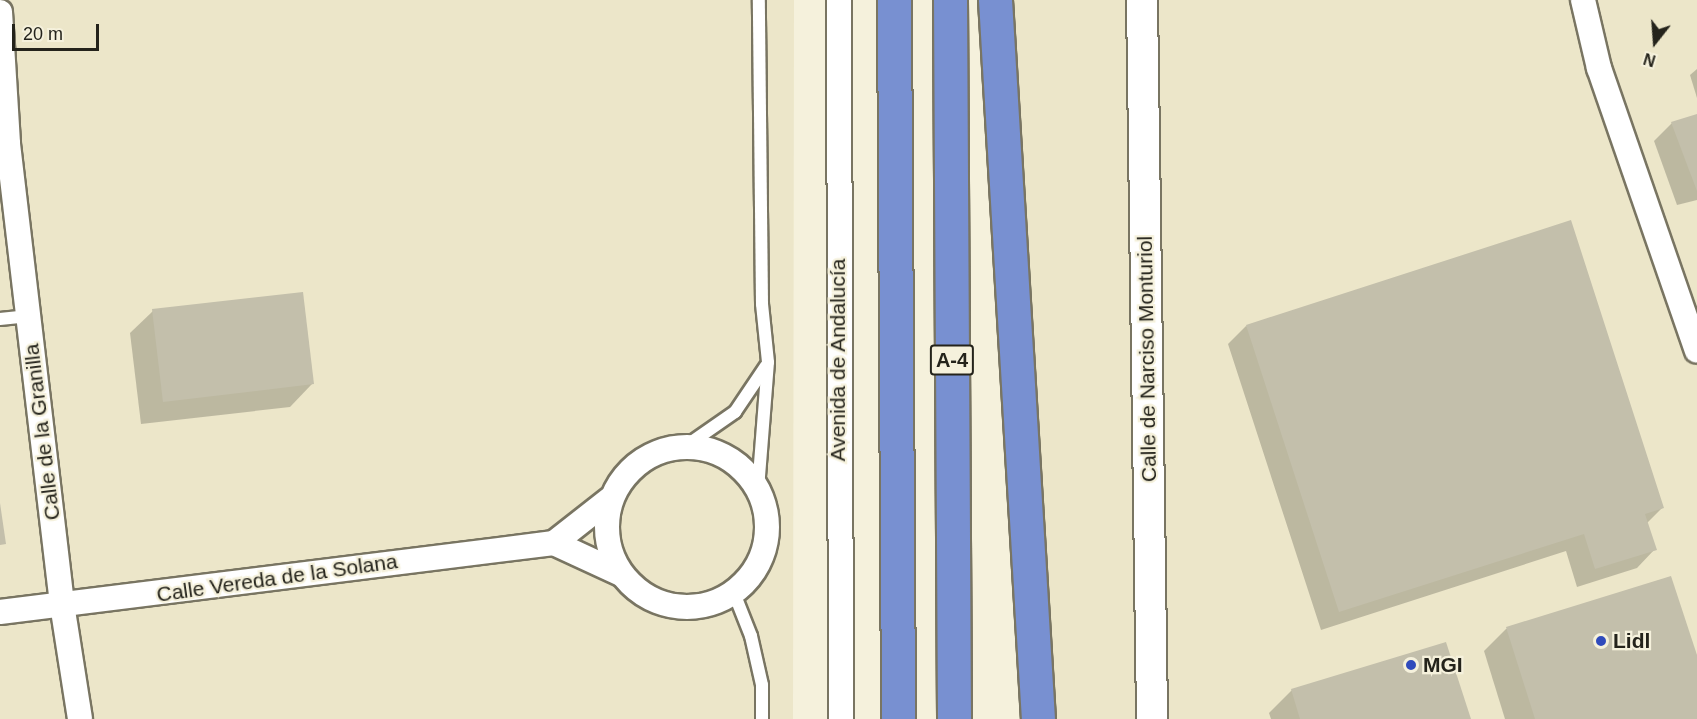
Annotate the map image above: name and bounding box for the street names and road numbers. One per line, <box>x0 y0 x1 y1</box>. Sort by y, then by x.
street label: Calle de Narciso Monturiol <box>1132 236 1162 482</box>
street label: Avenida de Andalucía <box>825 258 851 462</box>
street label: Calle de la Granilla <box>19 342 65 522</box>
road number: A-4 <box>930 343 974 377</box>
street label: Calle Vereda de la Solana <box>155 549 399 607</box>

